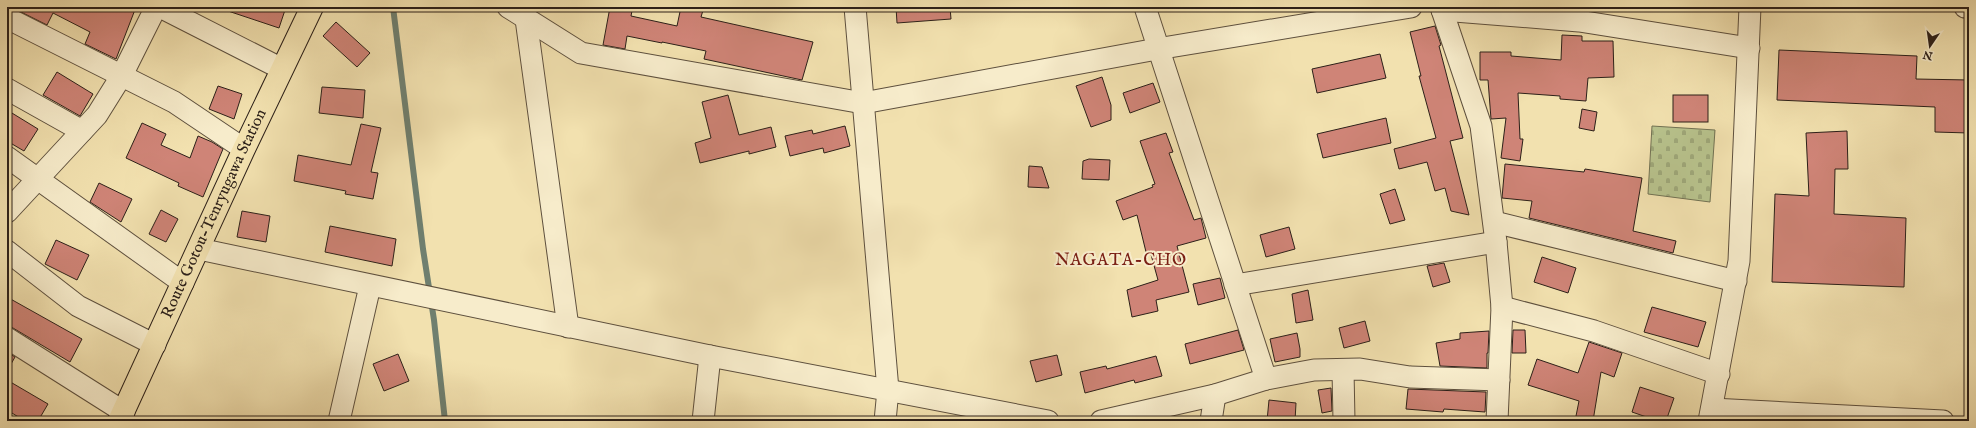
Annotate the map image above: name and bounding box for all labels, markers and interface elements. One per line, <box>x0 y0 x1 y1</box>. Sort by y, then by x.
north arrow <box>1910 26 1950 66</box>
text: N <box>1921 47 1935 63</box>
street label: Route Gotou-Tenryugawa Station <box>157 106 272 322</box>
district label: NAGATA-CHO <box>1055 250 1187 271</box>

